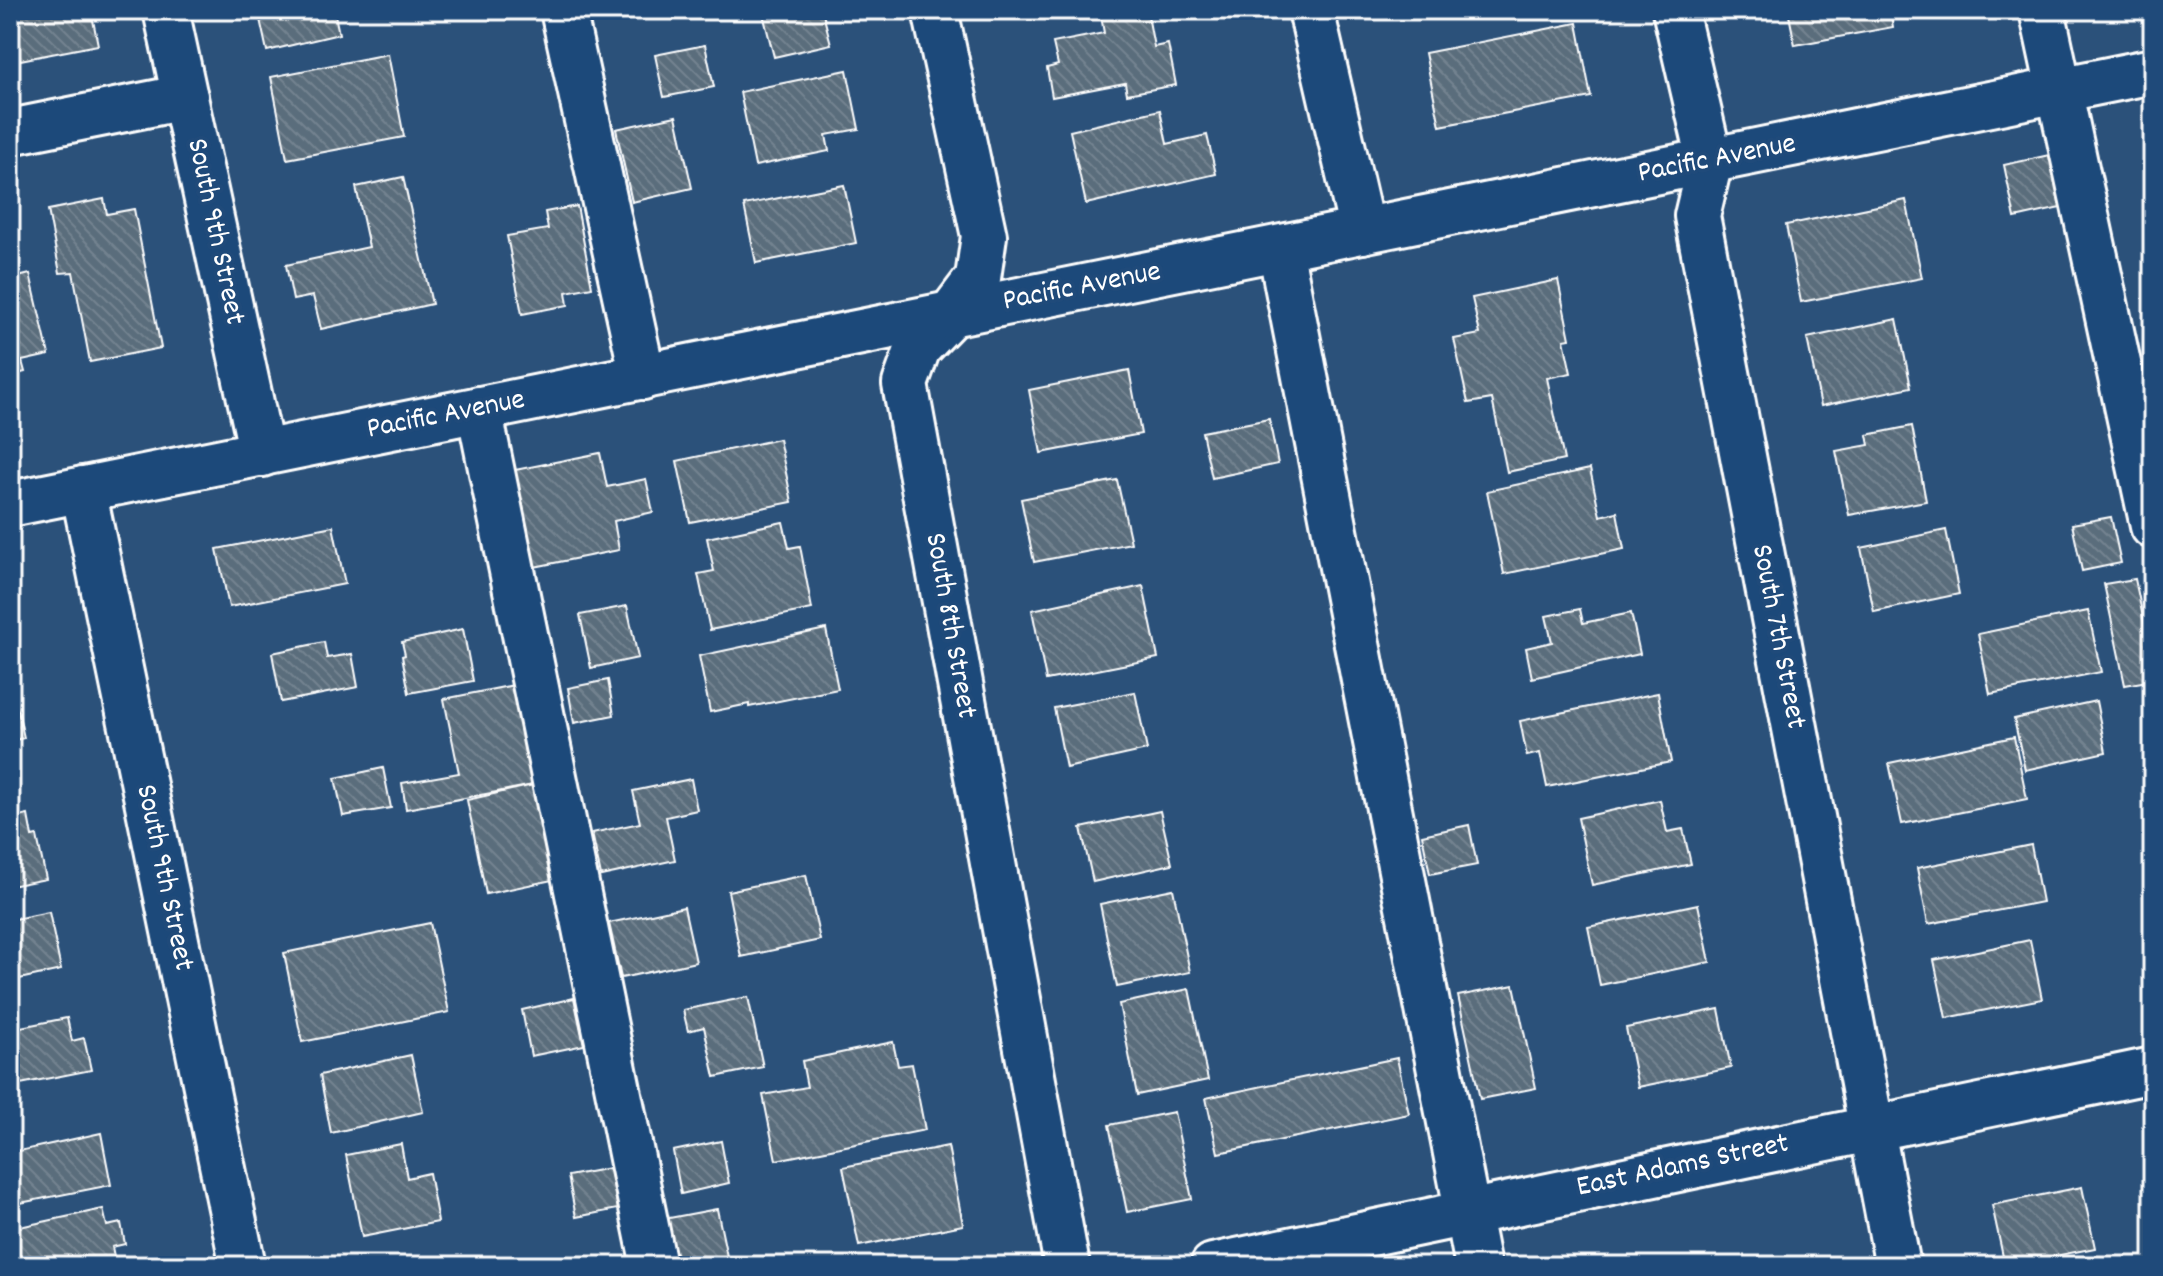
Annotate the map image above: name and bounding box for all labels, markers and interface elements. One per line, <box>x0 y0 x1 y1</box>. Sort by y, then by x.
street label: Pacific Avenue <box>1634 124 1800 196</box>
street label: South 9th Street <box>173 135 255 329</box>
street label: Pacific Avenue <box>999 252 1165 324</box>
street label: Pacific Avenue <box>363 380 529 452</box>
street label: South 8th Street <box>912 530 986 722</box>
street label: South 7th Street <box>1738 541 1816 733</box>
street label: South 9th Street <box>122 781 204 975</box>
street label: East Adams Street <box>1573 1124 1793 1210</box>

